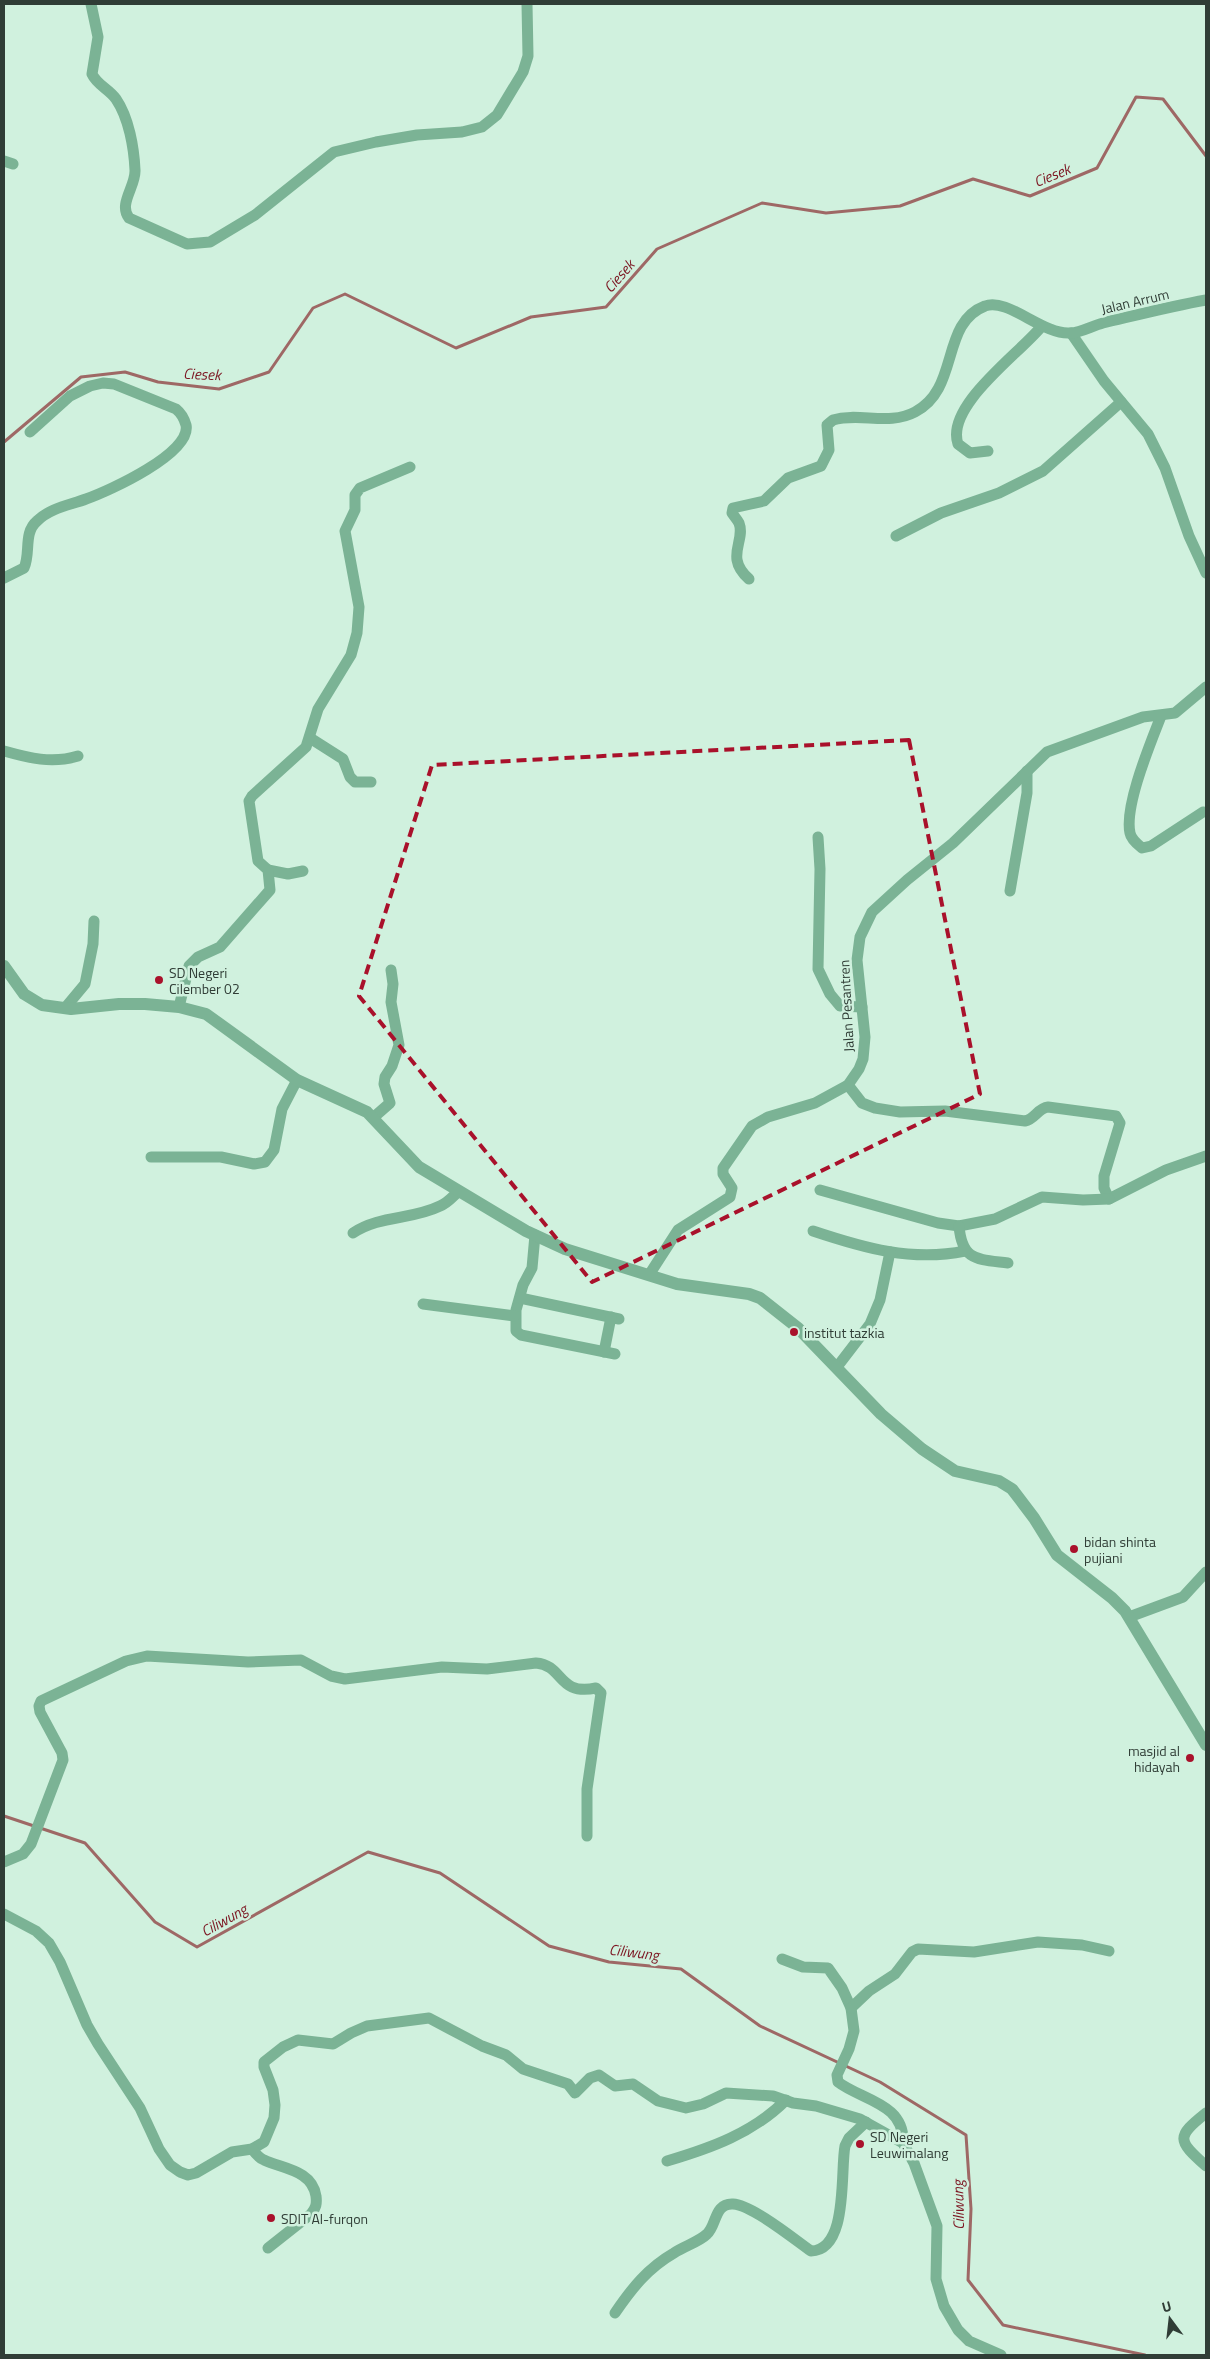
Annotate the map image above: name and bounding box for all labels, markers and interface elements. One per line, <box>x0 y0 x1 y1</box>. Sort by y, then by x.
water label: Ciesek <box>1030 156 1076 193</box>
water label: Ciesek <box>598 253 642 298</box>
street label: Jalan Arrum <box>1099 283 1171 319</box>
water label: Ciesek <box>183 362 224 386</box>
street label: Jalan Pesantren <box>833 959 859 1053</box>
place label: SD Negeri Cilember 02 <box>169 962 240 999</box>
marker: SD Negeri Cilember 02 <box>153 974 165 986</box>
place label: institut tazkia <box>804 1322 885 1343</box>
marker: institut tazkia <box>788 1326 800 1338</box>
place label: bidan shinta pujiani <box>1084 1531 1156 1568</box>
marker: bidan shinta pujiani <box>1068 1543 1080 1555</box>
place label: masjid al hidayah <box>1128 1740 1180 1777</box>
marker: masjid al hidayah <box>1184 1752 1196 1764</box>
water label: Ciliwung <box>197 1897 253 1942</box>
water label: Ciliwung <box>608 1938 662 1967</box>
place label: SD Negeri Leuwimalang <box>870 2126 949 2163</box>
marker: SD Negeri Leuwimalang <box>854 2138 866 2150</box>
water label: Ciliwung <box>946 2178 970 2230</box>
place label: SDIT Al-furqon <box>281 2208 368 2229</box>
marker: SDIT Al-furqon <box>265 2212 277 2224</box>
north arrow <box>1145 2294 1195 2344</box>
text: U <box>1159 2295 1174 2317</box>

